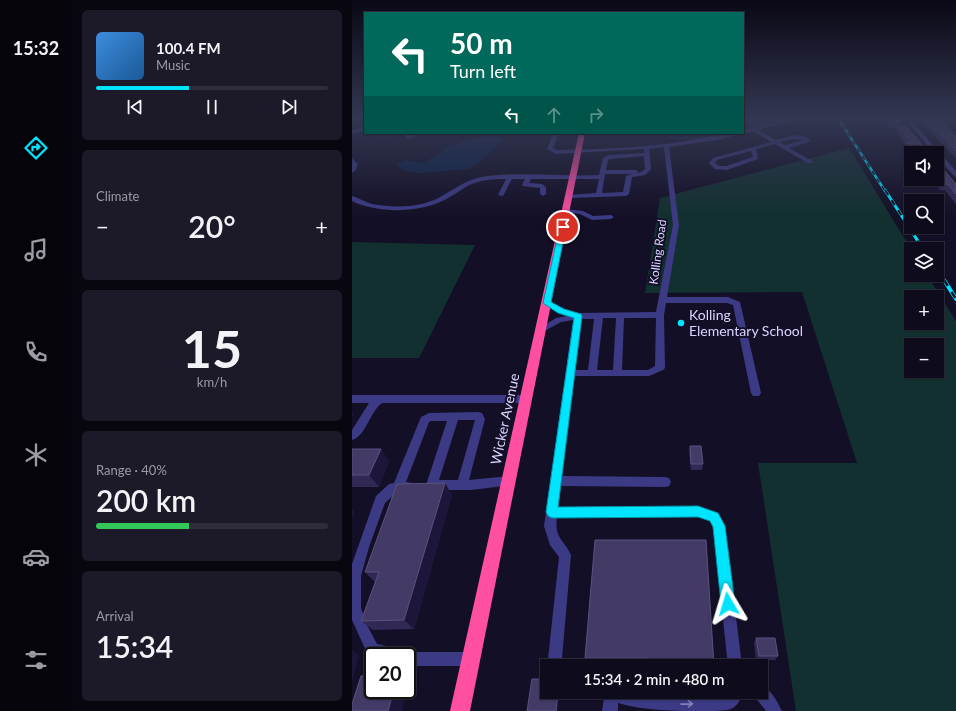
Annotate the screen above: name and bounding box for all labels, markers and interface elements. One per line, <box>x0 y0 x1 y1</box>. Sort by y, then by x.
text: 50 m <box>450 26 513 60</box>
icon: left <box>384 28 436 80</box>
text: 15:32 <box>13 37 59 59</box>
text: 100.4 FM <box>156 39 221 57</box>
text: Music <box>156 57 190 73</box>
text: Turn left <box>450 60 516 82</box>
icon: previous <box>124 96 146 118</box>
icon: pause <box>201 96 223 118</box>
icon: next <box>278 96 300 118</box>
icon: left <box>501 104 523 126</box>
icon: ahead <box>543 104 565 126</box>
icon: right <box>585 104 607 126</box>
icon: directions <box>22 134 50 162</box>
map controls <box>904 146 944 378</box>
button: sound <box>904 146 944 186</box>
text: Climate <box>96 188 139 204</box>
button: search <box>904 194 944 234</box>
text: 20° <box>188 208 236 244</box>
pin <box>546 210 580 244</box>
text: − <box>96 213 109 240</box>
text: + <box>315 213 328 240</box>
icon: arrive <box>552 216 574 238</box>
street label: Kolling Road <box>646 218 669 285</box>
icon: music <box>22 236 50 264</box>
button: layers <box>904 242 944 282</box>
button: + <box>904 290 944 330</box>
place label: Kolling Elementary School <box>689 306 803 339</box>
text: 15 <box>182 317 242 379</box>
marker: Kolling Elementary School <box>676 318 686 328</box>
icon: phone <box>22 338 50 366</box>
button: − <box>904 338 944 378</box>
street label: Wicker Avenue <box>487 372 522 466</box>
text: km/h <box>197 374 227 390</box>
icon: climate <box>22 441 50 469</box>
text: Range · 40% <box>96 462 167 478</box>
text: 200 km <box>96 482 196 518</box>
icon: car <box>22 543 50 571</box>
position arrow <box>707 583 749 625</box>
text: Arrival <box>96 608 133 624</box>
text: 15:34 <box>96 628 173 664</box>
icon: filters <box>22 646 50 674</box>
speed limit sign: 20 <box>364 647 416 699</box>
text: 15:34 · 2 min · 480 m <box>584 670 724 688</box>
one-way arrow <box>680 700 693 708</box>

